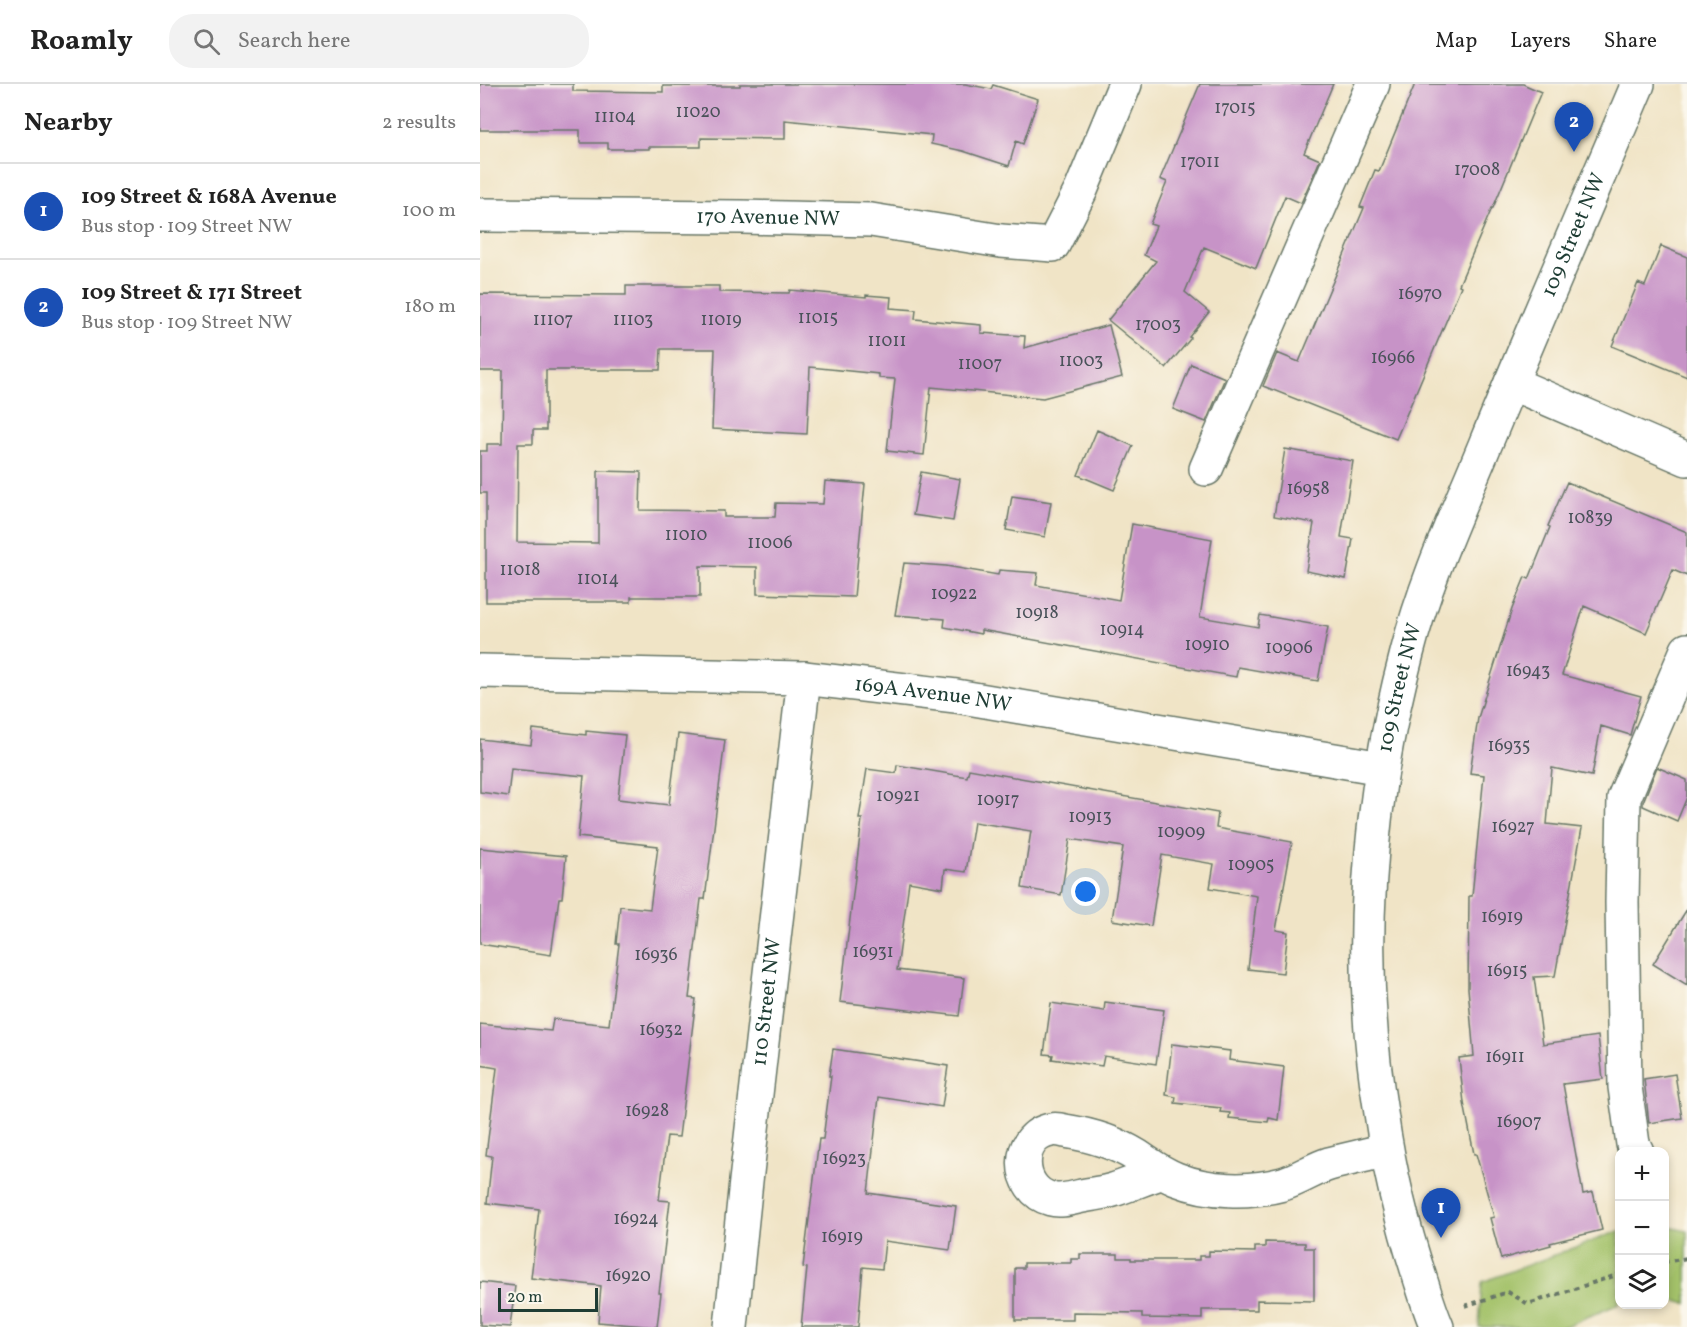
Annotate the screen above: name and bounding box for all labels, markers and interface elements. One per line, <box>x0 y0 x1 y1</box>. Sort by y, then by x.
search box <box>169 14 589 68</box>
text: Roamly <box>30 22 133 61</box>
icon: search <box>190 25 223 58</box>
text: Search here <box>238 26 350 57</box>
text: Map <box>1435 27 1477 56</box>
text: Layers <box>1510 27 1571 56</box>
text: Share <box>1604 27 1657 56</box>
house number: 17015 <box>1214 96 1256 121</box>
house number: 11020 <box>675 100 721 125</box>
pin: 2 <box>1554 103 1594 152</box>
text: Nearby <box>24 105 113 141</box>
house number: 11104 <box>594 105 636 130</box>
text: 2 results <box>382 109 456 137</box>
house number: 17011 <box>1180 150 1220 175</box>
house number: 17008 <box>1454 158 1500 183</box>
street label: 109 Street NW <box>1534 169 1613 301</box>
text: 109 Street & 168A Avenue <box>81 182 337 213</box>
text: 1 <box>39 197 48 225</box>
text: 100 m <box>402 197 456 225</box>
street label: 170 Avenue NW <box>696 202 840 234</box>
text: Bus stop · 109 Street NW <box>81 213 292 241</box>
text: 109 Street & 171 Street <box>81 278 302 309</box>
house number: 16970 <box>1398 282 1442 307</box>
text: 2 <box>38 293 49 321</box>
text: 180 m <box>404 293 456 321</box>
house number: 11015 <box>798 306 838 331</box>
house number: 11107 <box>533 308 573 333</box>
house number: 11103 <box>613 308 653 333</box>
house number: 11019 <box>700 308 742 333</box>
text: Bus stop · 109 Street NW <box>81 309 292 337</box>
house number: 17003 <box>1135 313 1181 338</box>
house number: 11011 <box>868 329 906 354</box>
house number: 16966 <box>1371 346 1415 371</box>
house number: 11003 <box>1059 349 1103 374</box>
house number: 11007 <box>958 352 1002 377</box>
house number: 16958 <box>1286 477 1330 502</box>
house number: 10839 <box>1567 506 1613 531</box>
house number: 11010 <box>665 523 707 548</box>
house number: 11006 <box>747 531 793 556</box>
house number: 11018 <box>500 558 540 583</box>
house number: 11014 <box>577 567 619 592</box>
house number: 10922 <box>931 582 977 607</box>
house number: 10918 <box>1015 601 1059 626</box>
house number: 10914 <box>1099 618 1145 643</box>
street label: 109 Street NW <box>1371 620 1429 755</box>
house number: 10910 <box>1184 633 1230 658</box>
house number: 10906 <box>1265 636 1313 661</box>
house number: 16943 <box>1506 659 1550 684</box>
street label: 169A Avenue NW <box>853 670 1014 720</box>
house number: 16935 <box>1488 734 1530 759</box>
house number: 10921 <box>876 784 920 809</box>
house number: 10917 <box>976 788 1020 813</box>
house number: 10913 <box>1068 805 1112 830</box>
house number: 16927 <box>1491 815 1535 840</box>
house number: 10909 <box>1157 820 1205 845</box>
house number: 10905 <box>1228 853 1274 878</box>
your location <box>1071 877 1100 906</box>
house number: 16919 <box>1481 905 1523 930</box>
street label: 110 Street NW <box>745 936 788 1068</box>
house number: 16931 <box>852 940 894 965</box>
house number: 16936 <box>634 943 678 968</box>
house number: 16915 <box>1486 959 1528 984</box>
house number: 16932 <box>639 1018 683 1043</box>
house number: 16911 <box>1485 1045 1525 1070</box>
house number: 16928 <box>625 1099 669 1124</box>
house number: 16907 <box>1496 1110 1542 1135</box>
house number: 16923 <box>822 1147 866 1172</box>
map controls <box>1615 1147 1669 1309</box>
button: + <box>1615 1147 1669 1201</box>
pin: 1 <box>1422 1188 1460 1238</box>
button: − <box>1615 1201 1669 1255</box>
house number: 16924 <box>613 1207 659 1232</box>
house number: 16919 <box>821 1225 863 1250</box>
button: layers <box>1615 1255 1669 1309</box>
house number: 16920 <box>605 1264 651 1289</box>
scale bar <box>498 1285 598 1312</box>
text: 20 m <box>507 1287 542 1309</box>

